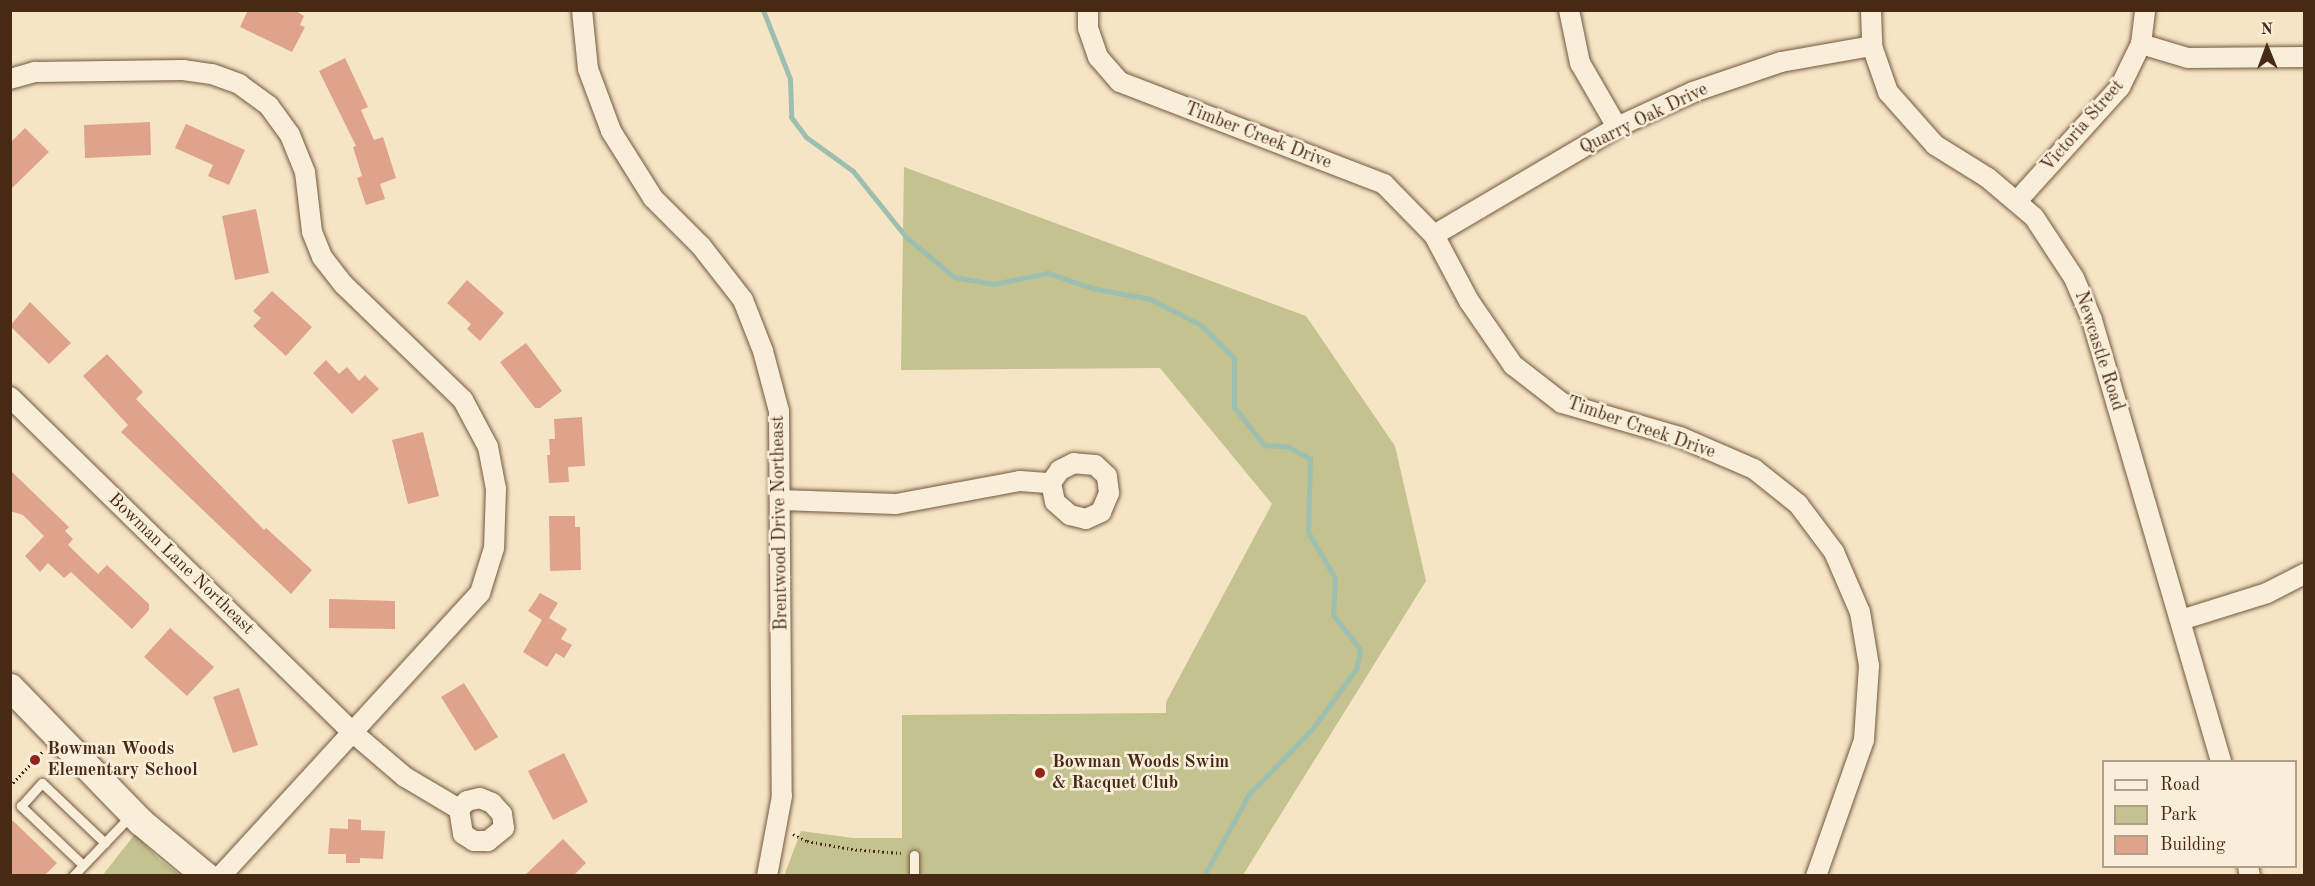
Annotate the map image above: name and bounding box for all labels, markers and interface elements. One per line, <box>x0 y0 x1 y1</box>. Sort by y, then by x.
north arrow <box>2237 18 2297 78</box>
text: N <box>2260 22 2273 38</box>
street label: Victoria Street <box>2037 76 2129 176</box>
street label: Quarry Oak Drive <box>1577 79 1711 159</box>
street label: Timber Creek Drive <box>1182 98 1334 174</box>
street label: Newcastle Road <box>2070 289 2128 413</box>
street label: Timber Creek Drive <box>1564 392 1718 464</box>
street label: Brentwood Drive Northeast <box>767 415 793 631</box>
street label: Bowman Lane Northeast <box>104 489 258 639</box>
place label: Bowman Woods Elementary School <box>47 739 198 782</box>
place label: Bowman Woods Swim & Racquet Club <box>1052 752 1229 795</box>
marker: Bowman Woods Elementary School <box>28 753 42 767</box>
legend <box>2102 760 2297 868</box>
marker: Bowman Woods Swim & Racquet Club <box>1033 766 1047 780</box>
text: Road <box>2160 776 2200 794</box>
text: Park <box>2160 806 2197 824</box>
text: Building <box>2160 836 2225 854</box>

